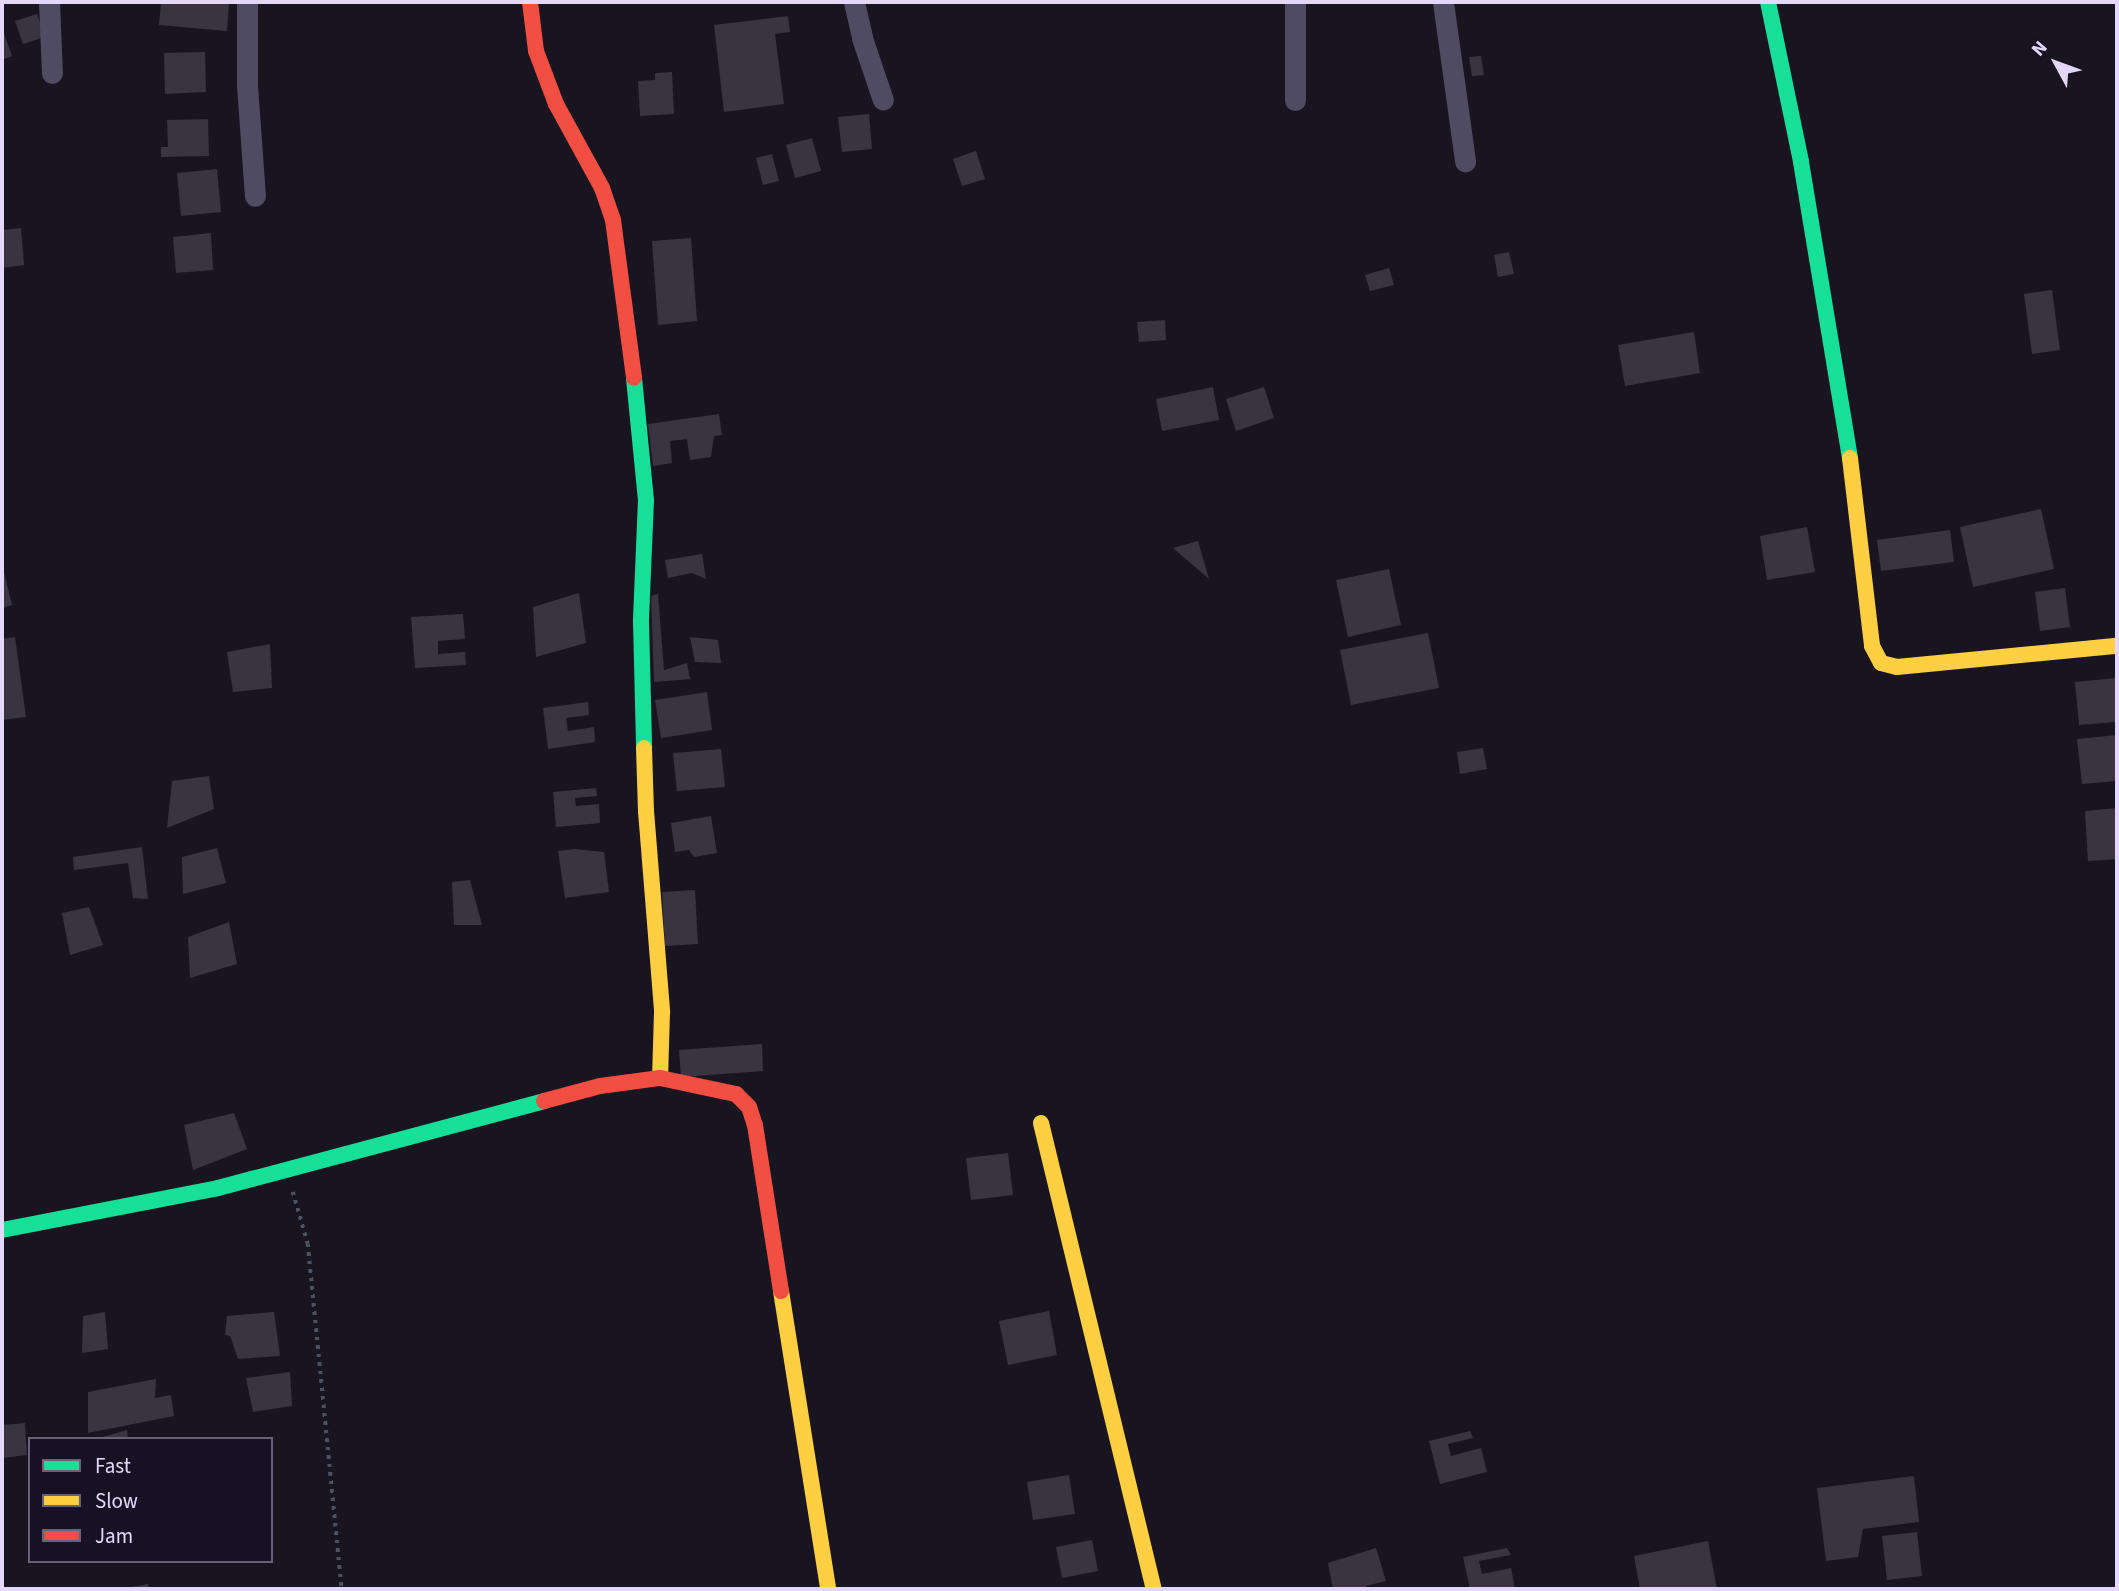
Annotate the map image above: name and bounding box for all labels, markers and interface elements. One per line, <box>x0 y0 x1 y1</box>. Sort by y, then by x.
north arrow <box>2021 28 2091 98</box>
text: N <box>2025 35 2054 63</box>
legend <box>28 1437 273 1563</box>
text: Fast <box>95 1451 131 1481</box>
text: Slow <box>95 1486 138 1516</box>
text: Jam <box>95 1521 133 1551</box>

